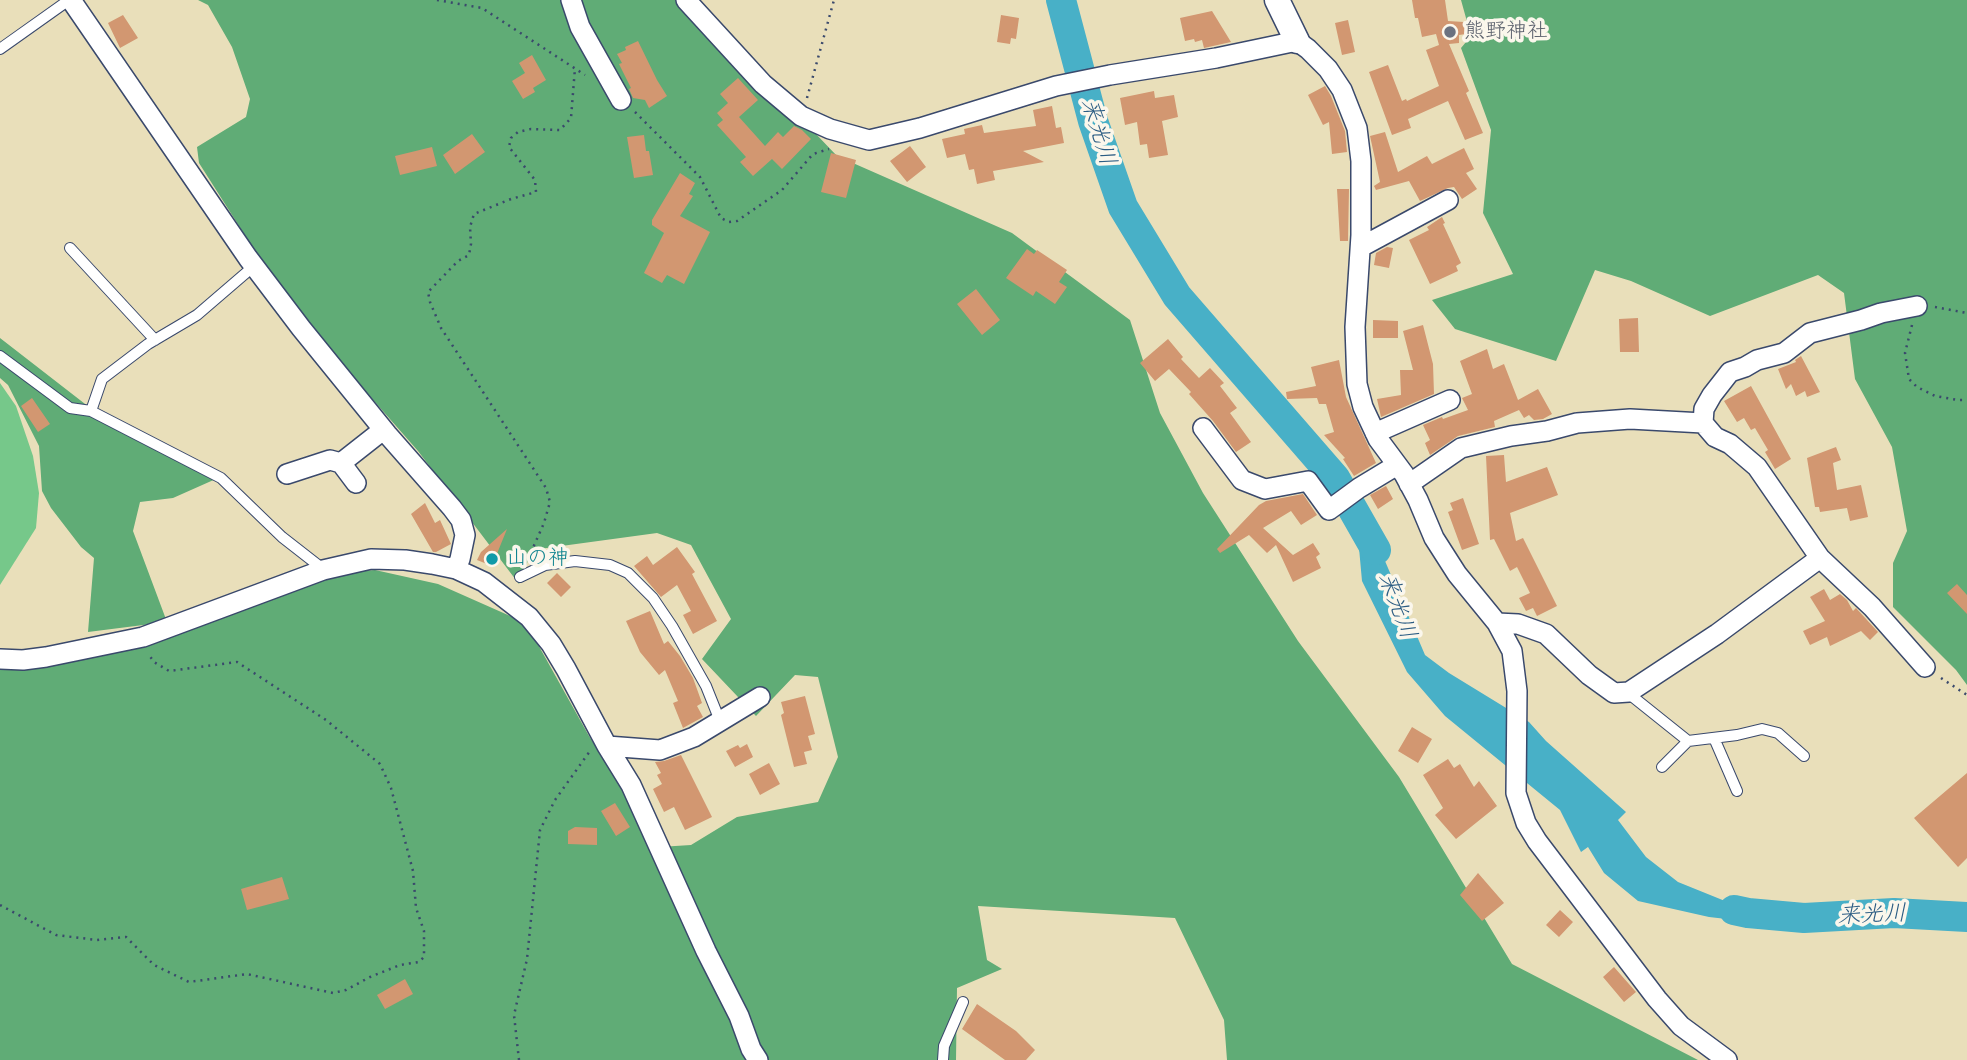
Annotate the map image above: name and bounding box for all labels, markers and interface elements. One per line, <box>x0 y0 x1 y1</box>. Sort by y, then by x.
place label: 熊野神社 <box>1464 19 1548 45</box>
marker: 熊野神社 <box>1442 24 1458 40</box>
water label: 来光川 <box>1075 95 1121 169</box>
place label: 山の神 <box>506 546 569 572</box>
marker: 山の神 <box>484 551 500 567</box>
water label: 来光川 <box>1372 569 1422 643</box>
water label: 来光川 <box>1837 900 1907 930</box>

